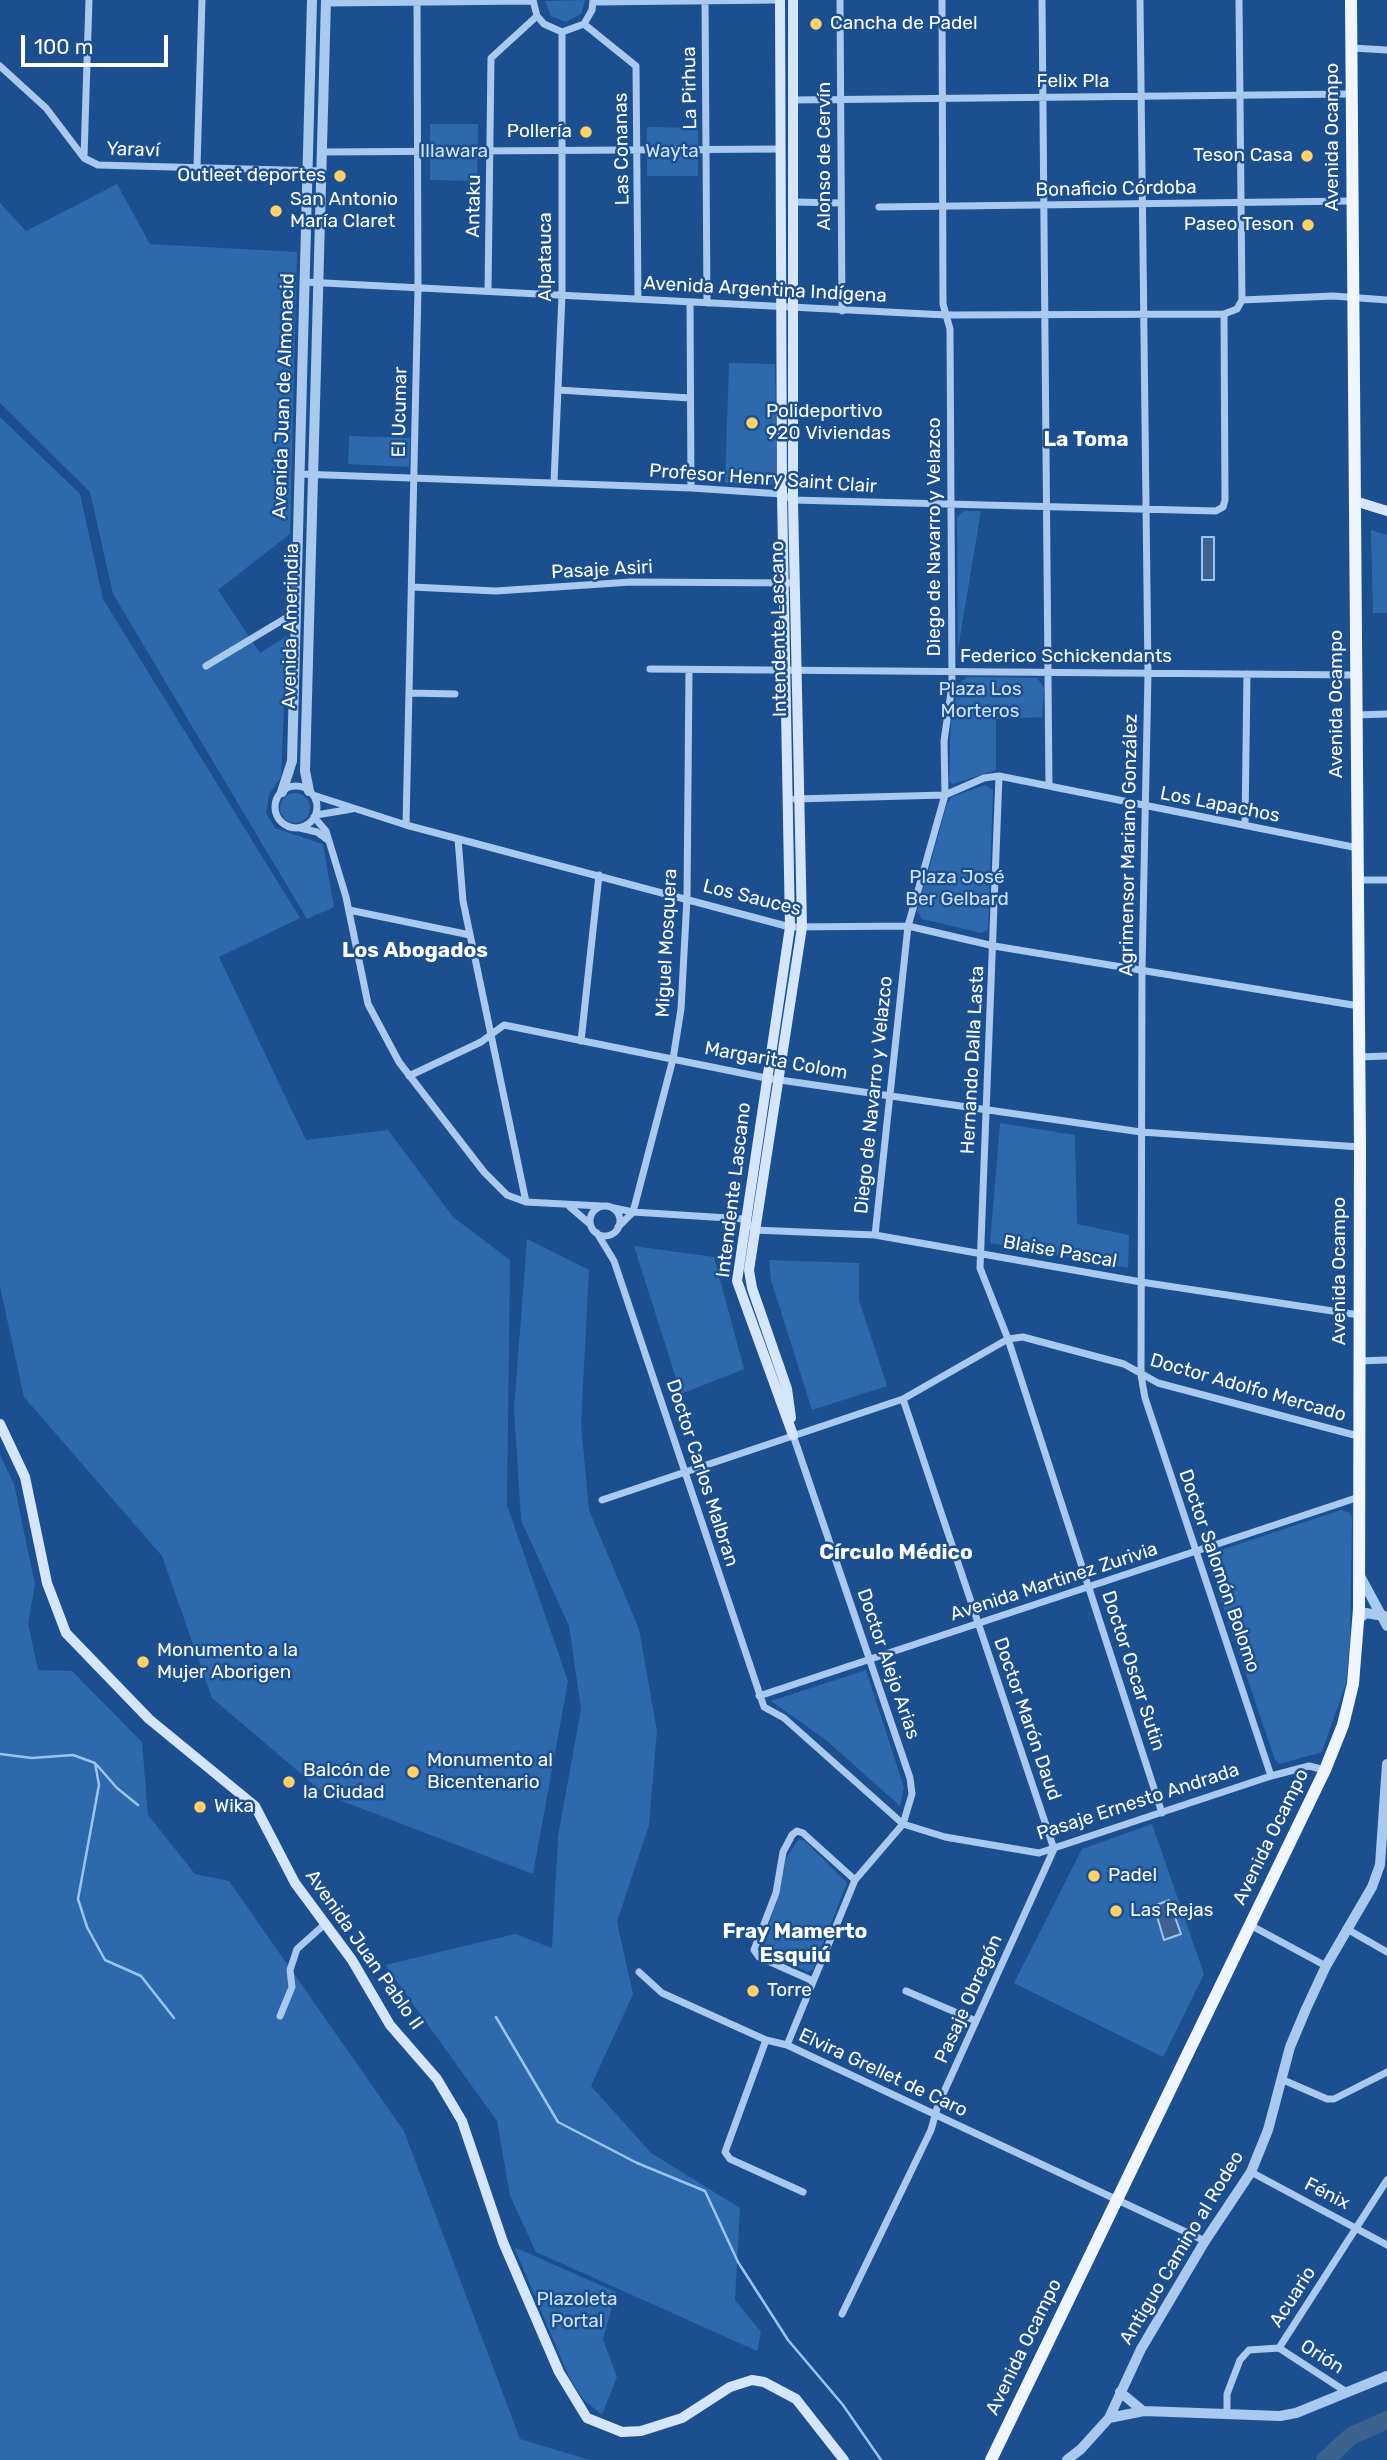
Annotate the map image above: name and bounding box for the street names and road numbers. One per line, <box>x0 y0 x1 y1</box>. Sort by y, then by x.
street label: La Pirhua <box>678 46 702 130</box>
street label: Avenida Ocampo <box>1322 63 1344 211</box>
street label: Felix Pla <box>1037 71 1109 93</box>
street label: Alonso de Cervín <box>814 82 836 230</box>
street label: Las Conanas <box>610 92 634 206</box>
street label: Yaraví <box>106 138 160 162</box>
street label: Antaku <box>462 174 486 238</box>
street label: Bonaficio Córdoba <box>1035 176 1197 202</box>
street label: Alpatauca <box>535 212 557 302</box>
street label: Avenida Argentina Indígena <box>643 272 887 308</box>
street label: Avenida Juan de Almonacid <box>268 273 300 519</box>
street label: El Ucumar <box>388 366 412 458</box>
street label: Diego de Navarro y Velazco <box>924 417 946 657</box>
street label: Profesor Henry Saint Clair <box>648 460 878 498</box>
street label: Intendente Lascano <box>766 541 792 717</box>
street label: Avenida Amerindia <box>278 543 304 709</box>
street label: Pasaje Asiri <box>551 556 653 584</box>
street label: Avenida Ocampo <box>1326 630 1348 778</box>
street label: Federico Schickendants <box>960 646 1172 668</box>
street label: Agrimensor Mariano González <box>1115 713 1143 977</box>
street label: Los Lapachos <box>1158 782 1282 828</box>
street label: Miguel Mosquera <box>652 868 682 1018</box>
street label: Los Sauces <box>701 875 803 921</box>
street label: Hernando Dalla Lasta <box>957 965 989 1155</box>
street label: Diego de Navarro y Velazco <box>850 975 898 1215</box>
street label: Margarita Colom <box>703 1037 849 1085</box>
street label: Intendente Lascano <box>712 1101 756 1279</box>
street label: Avenida Ocampo <box>1329 1197 1351 1345</box>
street label: Blaise Pascal <box>1001 1231 1119 1273</box>
street label: Doctor Adolfo Mercado <box>1147 1349 1349 1427</box>
street label: Doctor Carlos Malbran <box>661 1377 743 1569</box>
street label: Doctor Salomón Bolomo <box>1173 1466 1265 1676</box>
street label: Avenida Martinez Zurivia <box>947 1538 1161 1626</box>
street label: Doctor Alejo Arias <box>852 1586 924 1742</box>
street label: Doctor Oscar Sutin <box>1096 1588 1170 1754</box>
street label: Doctor Marón Daud <box>988 1635 1066 1803</box>
street label: Pasaje Ernesto Andrada <box>1034 1758 1242 1846</box>
street label: Avenida Ocampo <box>1228 1765 1314 1909</box>
street label: Avenida Juan Pablo II <box>300 1866 428 2034</box>
street label: Pasaje Obregón <box>930 1931 1008 2067</box>
street label: Elvira Grellet de Caro <box>795 2024 971 2122</box>
street label: Antiguo Camino al Rodeo <box>1115 2147 1249 2349</box>
street label: Fénix <box>1300 2173 1354 2215</box>
street label: Acuario <box>1265 2262 1321 2332</box>
street label: Avenida Ocampo <box>981 2275 1067 2419</box>
street label: Orión <box>1296 2335 1348 2379</box>

